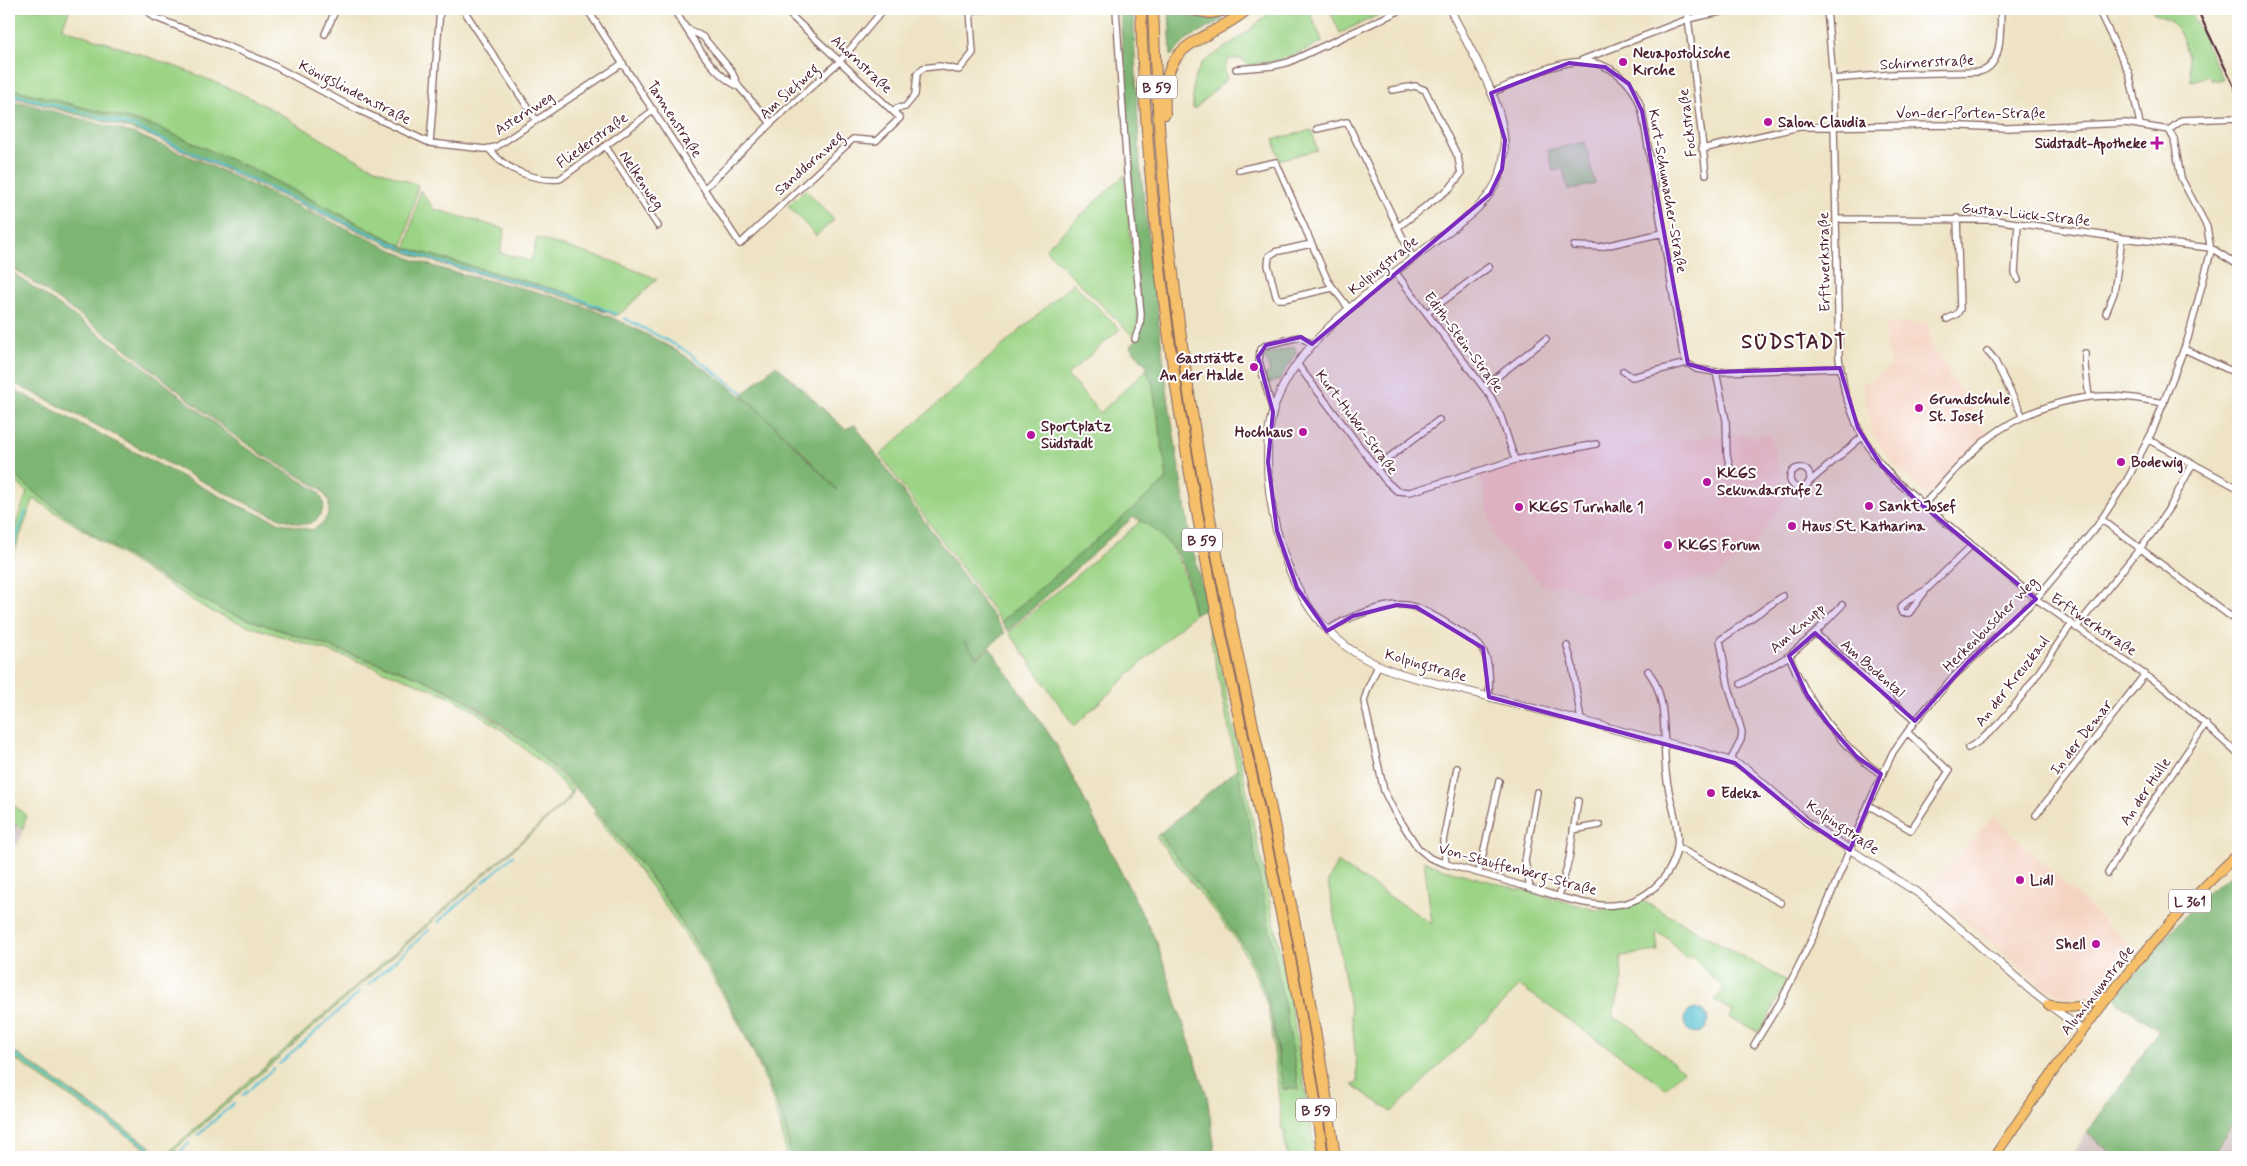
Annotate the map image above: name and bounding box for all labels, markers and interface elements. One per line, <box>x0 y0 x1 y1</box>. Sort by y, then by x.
street label: Ahornstraße <box>826 31 896 98</box>
place label: Neuapostolische Kirche <box>1633 44 1731 81</box>
street label: Schirnerstraße <box>1879 51 1975 75</box>
street label: Königslindenstraße <box>294 56 414 131</box>
marker: Neuapostolische Kirche <box>1617 56 1629 68</box>
street label: Am Siefweg <box>755 59 825 125</box>
road number: B 59 <box>1137 75 1177 98</box>
street label: Tannenstraße <box>642 77 707 162</box>
street label: Asternweg <box>491 87 558 140</box>
street label: Fockstraße <box>1674 88 1702 158</box>
street label: Von-der-Porten-Straße <box>1896 104 2046 124</box>
street label: Fliederstraße <box>553 108 632 174</box>
street label: Kurt-Schumacher-Straße <box>1643 108 1691 275</box>
place label: Salon Claudia <box>1778 113 1867 133</box>
marker: Salon Claudia <box>1762 116 1774 128</box>
street label: Sanddornweg <box>771 127 849 201</box>
place label: Südstadt-Apotheke <box>2035 134 2147 155</box>
marker: Südstadt-Apotheke <box>2151 137 2163 149</box>
street label: Nelkenweg <box>613 147 668 214</box>
street label: Gustav-Lück-Straße <box>1960 198 2091 232</box>
street label: Erftwerkstraße <box>1814 212 1836 312</box>
street label: Kolpingstraße <box>1344 231 1423 301</box>
street label: Edith-Stein-Straße <box>1419 288 1508 397</box>
district label: SÜDSTADT <box>1741 329 1847 356</box>
place label: Gaststätte An der Halde <box>1159 349 1245 386</box>
marker: Gaststätte An der Halde <box>1248 361 1260 373</box>
street label: Kurt-Huber-Straße <box>1310 366 1402 479</box>
place label: Grundschule St. Josef <box>1929 390 2010 427</box>
marker: Grundschule St. Josef <box>1913 402 1925 414</box>
place label: Sportplatz Südstadt <box>1041 417 1112 454</box>
place label: Hochhaus <box>1235 423 1293 443</box>
marker: Hochhaus <box>1297 426 1309 438</box>
marker: Sportplatz Südstadt <box>1025 429 1037 441</box>
place label: Bodewig <box>2131 453 2184 474</box>
marker: Bodewig <box>2115 456 2127 468</box>
place label: KKGS Sekundarstufe 2 <box>1717 464 1823 501</box>
marker: KKGS Sekundarstufe 2 <box>1701 476 1713 488</box>
place label: Sankt Josef <box>1879 497 1957 517</box>
place label: KKGS Turnhalle 1 <box>1529 498 1644 518</box>
marker: Sankt Josef <box>1863 500 1875 512</box>
marker: KKGS Turnhalle 1 <box>1513 501 1525 513</box>
place label: Haus St. Katharina <box>1802 517 1926 537</box>
marker: Haus St. Katharina <box>1786 520 1798 532</box>
road number: B 59 <box>1182 528 1222 552</box>
place label: KKGS Forum <box>1678 536 1760 556</box>
marker: KKGS Forum <box>1662 539 1674 551</box>
street label: Herkenbuscher Weg <box>1939 573 2044 678</box>
street label: Erftwerkstraße <box>2046 589 2141 661</box>
street label: Am Knupp <box>1766 599 1830 658</box>
street label: An der Kreuzkaul <box>1971 632 2055 731</box>
street label: Am Bodental <box>1836 635 1909 702</box>
street label: Kolpingstraße <box>1382 645 1469 688</box>
street label: In der Demar <box>2046 696 2118 780</box>
street label: An der Hülle <box>2116 753 2176 830</box>
place label: Edeka <box>1721 784 1762 804</box>
marker: Edeka <box>1705 787 1717 799</box>
street label: Kolpingstraße <box>1801 796 1883 861</box>
street label: Von-Stauffenberg-Straße <box>1436 839 1599 902</box>
place label: Lidl <box>2030 871 2053 891</box>
marker: Lidl <box>2014 874 2026 886</box>
road number: L 361 <box>2169 889 2211 912</box>
place label: Shell <box>2056 935 2086 955</box>
marker: Shell <box>2090 938 2102 950</box>
street label: Aluminiumstraße <box>2056 942 2139 1040</box>
road number: B 59 <box>1296 1098 1336 1122</box>

